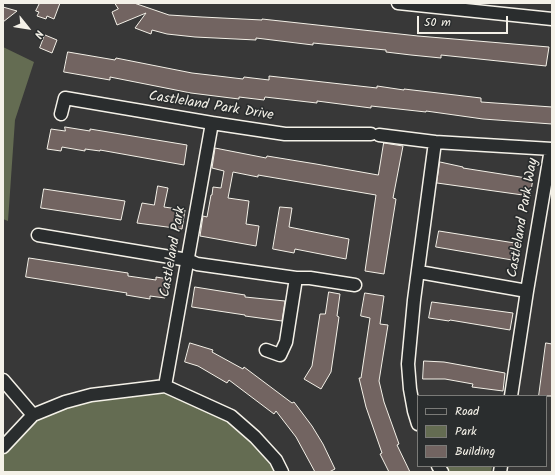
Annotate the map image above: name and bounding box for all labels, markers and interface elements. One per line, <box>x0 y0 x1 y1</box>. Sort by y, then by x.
north arrow <box>8 8 48 48</box>
scale bar <box>419 8 510 34</box>
text: 50 m <box>424 13 451 32</box>
text: N <box>29 26 48 42</box>
street label: Castleland Park Drive <box>147 89 275 125</box>
street label: Castleland Park Way <box>505 157 543 279</box>
street label: Castleland Park <box>158 205 190 299</box>
legend <box>417 395 547 467</box>
text: Road <box>455 402 479 421</box>
text: Park <box>455 422 477 441</box>
text: Building <box>455 442 495 461</box>

